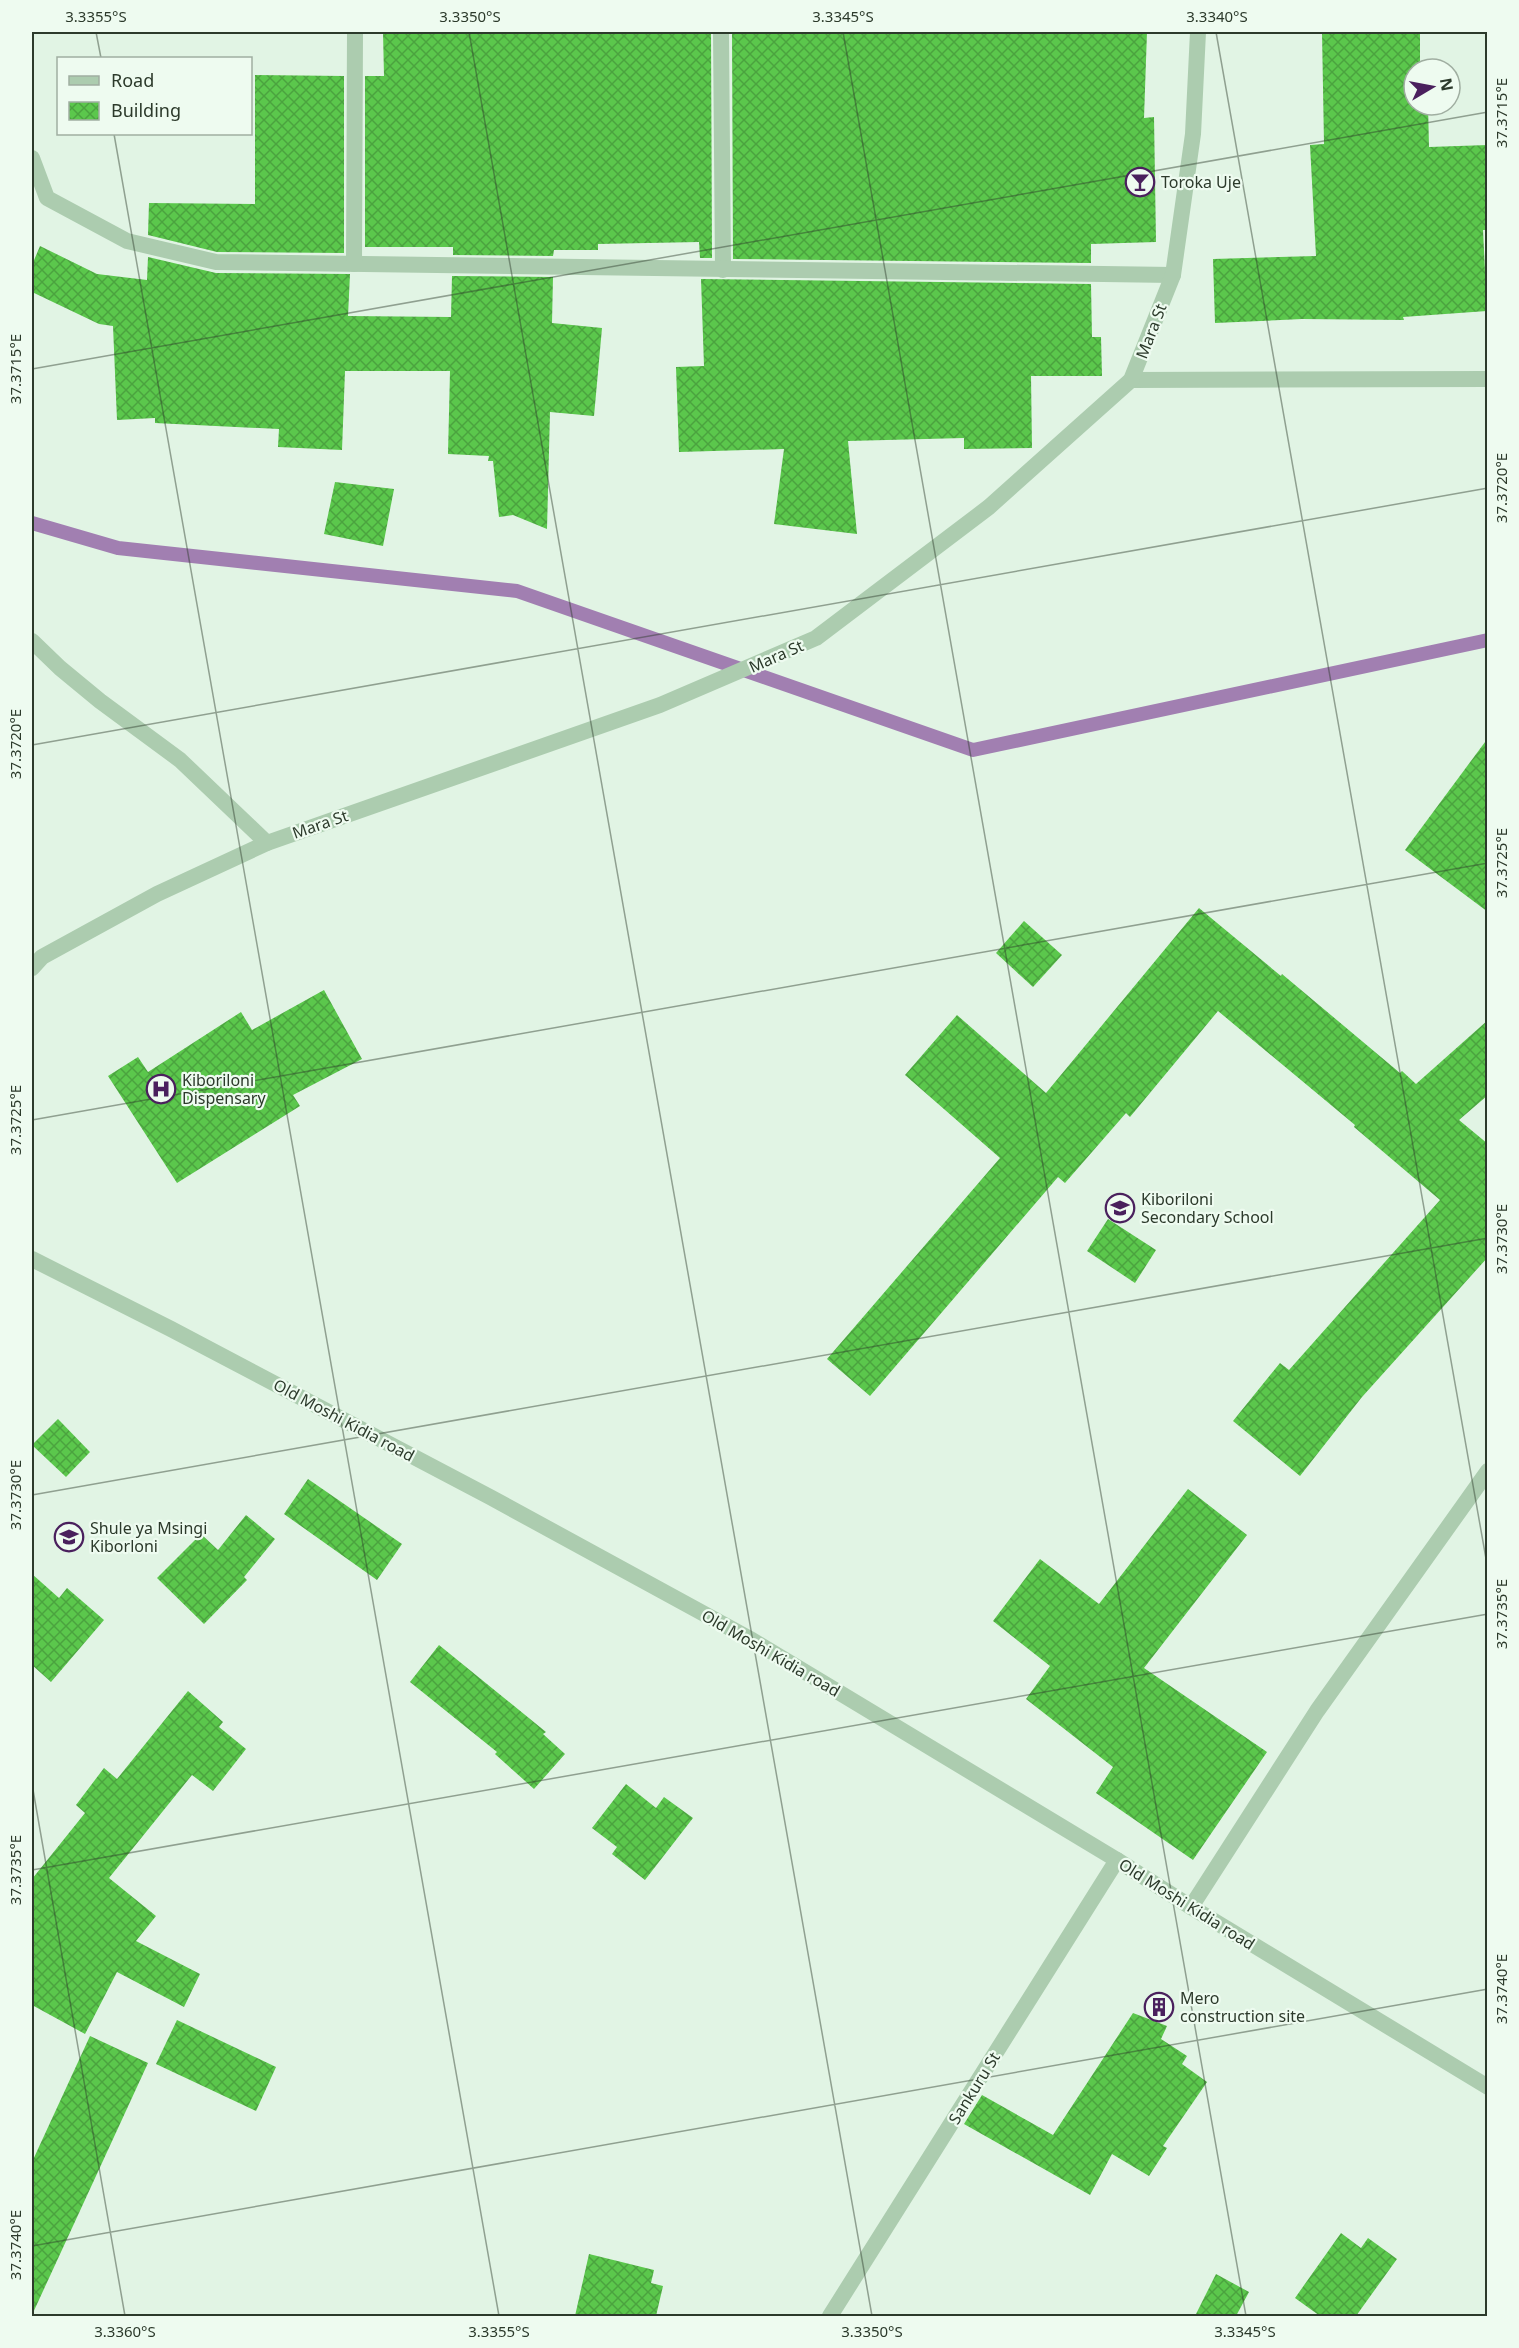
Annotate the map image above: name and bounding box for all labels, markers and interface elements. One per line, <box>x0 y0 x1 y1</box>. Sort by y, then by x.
text: 3.3355°S <box>65 6 127 26</box>
text: 3.3350°S <box>439 6 501 26</box>
text: 3.3345°S <box>812 6 874 26</box>
text: 3.3340°S <box>1186 6 1248 26</box>
legend <box>57 57 252 135</box>
north arrow <box>1402 57 1462 117</box>
text: Road <box>111 68 154 92</box>
text: N <box>1435 76 1459 93</box>
text: 37.3715°E <box>1491 78 1511 148</box>
text: Building <box>111 98 181 122</box>
bar icon: Toroka Uje <box>1124 166 1156 198</box>
place label: Toroka Uje <box>1161 171 1241 193</box>
street label: Mara St <box>1130 300 1172 362</box>
text: 37.3715°E <box>5 334 25 404</box>
text: 37.3720°E <box>1491 453 1511 523</box>
street label: Mara St <box>745 634 807 678</box>
text: 37.3720°E <box>5 709 25 779</box>
street label: Mara St <box>289 804 351 844</box>
text: 37.3725°E <box>1491 828 1511 898</box>
place label: Kiboriloni Dispensary <box>182 1069 266 1109</box>
hospital icon: Kiboriloni Dispensary <box>145 1073 177 1105</box>
text: 37.3725°E <box>5 1085 25 1155</box>
place label: Kiboriloni Secondary School <box>1141 1188 1274 1228</box>
school or university icon: Kiboriloni Secondary School <box>1104 1192 1136 1224</box>
text: 37.3730°E <box>1491 1204 1511 1274</box>
street label: Old Moshi Kidia road <box>270 1374 418 1466</box>
text: 37.3730°E <box>5 1460 25 1530</box>
place label: Shule ya Msingi Kiborloni <box>90 1517 207 1557</box>
school or university icon: Shule ya Msingi Kiborloni <box>53 1521 85 1553</box>
text: 37.3735°E <box>1491 1579 1511 1649</box>
street label: Old Moshi Kidia road <box>698 1604 844 1702</box>
text: 37.3735°E <box>5 1835 25 1905</box>
street label: Old Moshi Kidia road <box>1115 1853 1259 1955</box>
text: 37.3740°E <box>1491 1954 1511 2024</box>
place label: Mero construction site <box>1180 1987 1305 2027</box>
building icon: Mero construction site <box>1143 1991 1175 2023</box>
street label: Sankuru St <box>943 2048 1005 2128</box>
text: 37.3740°E <box>5 2210 25 2280</box>
text: 3.3360°S <box>94 2321 156 2341</box>
text: 3.3355°S <box>468 2321 530 2341</box>
text: 3.3350°S <box>841 2321 903 2341</box>
text: 3.3345°S <box>1214 2321 1276 2341</box>

